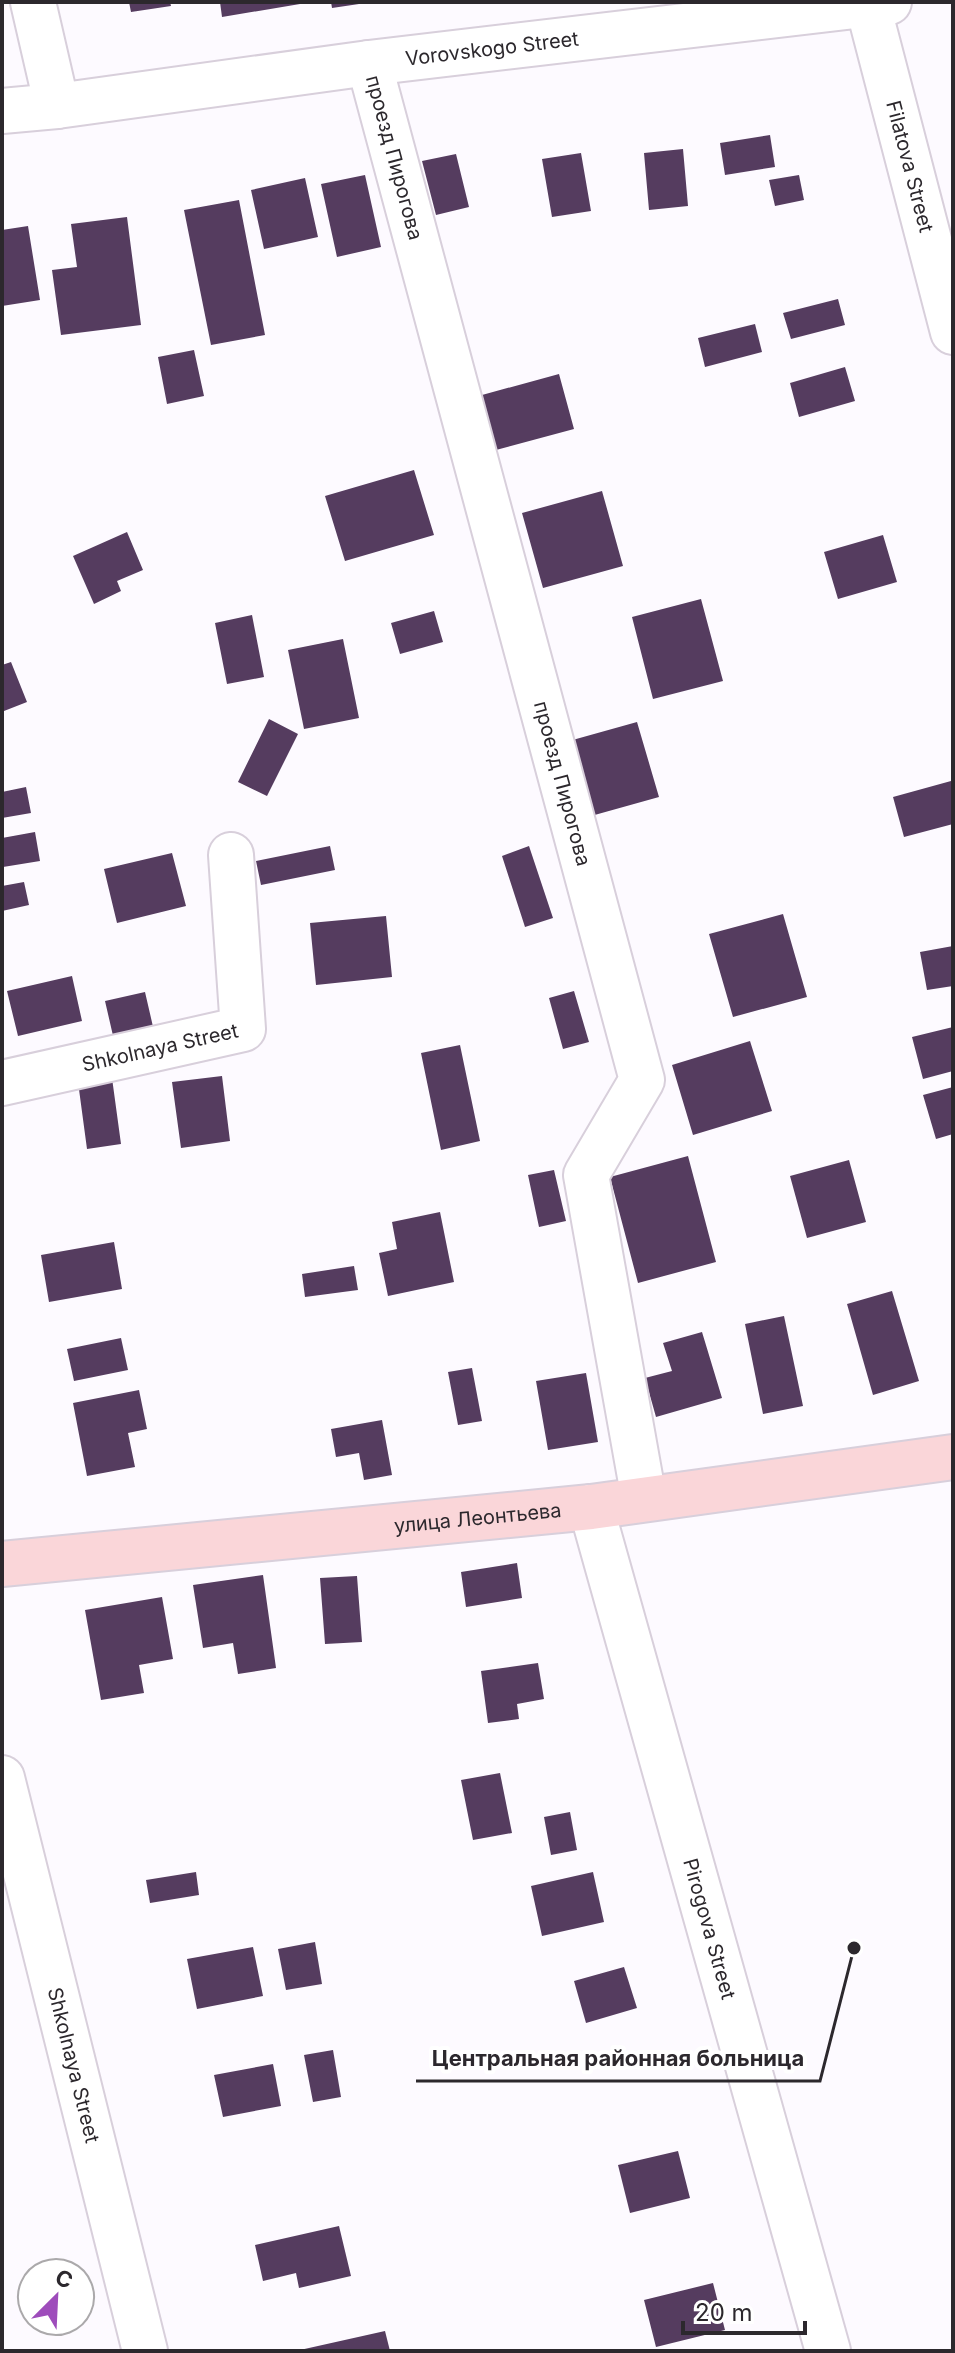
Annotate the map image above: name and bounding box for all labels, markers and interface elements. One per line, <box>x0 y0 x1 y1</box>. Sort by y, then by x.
street label: Vorovskogo Street <box>404 26 580 71</box>
street label: проезд Пирогова <box>361 73 428 243</box>
street label: Filatova Street <box>881 98 939 235</box>
street label: проезд Пирогова <box>529 698 596 869</box>
street label: Shkolnaya Street <box>80 1018 241 1077</box>
street label: улица Леонтьева <box>393 1498 563 1538</box>
street label: Pirogova Street <box>678 1856 741 2002</box>
street label: Shkolnaya Street <box>43 1985 105 2146</box>
callout: Центральная районная больница <box>416 2035 820 2081</box>
text: Центральная районная больница <box>432 2045 804 2071</box>
north arrow <box>16 2257 96 2337</box>
text: С <box>51 2264 77 2294</box>
scale bar <box>683 2285 805 2335</box>
text: 20 m <box>695 2298 753 2327</box>

